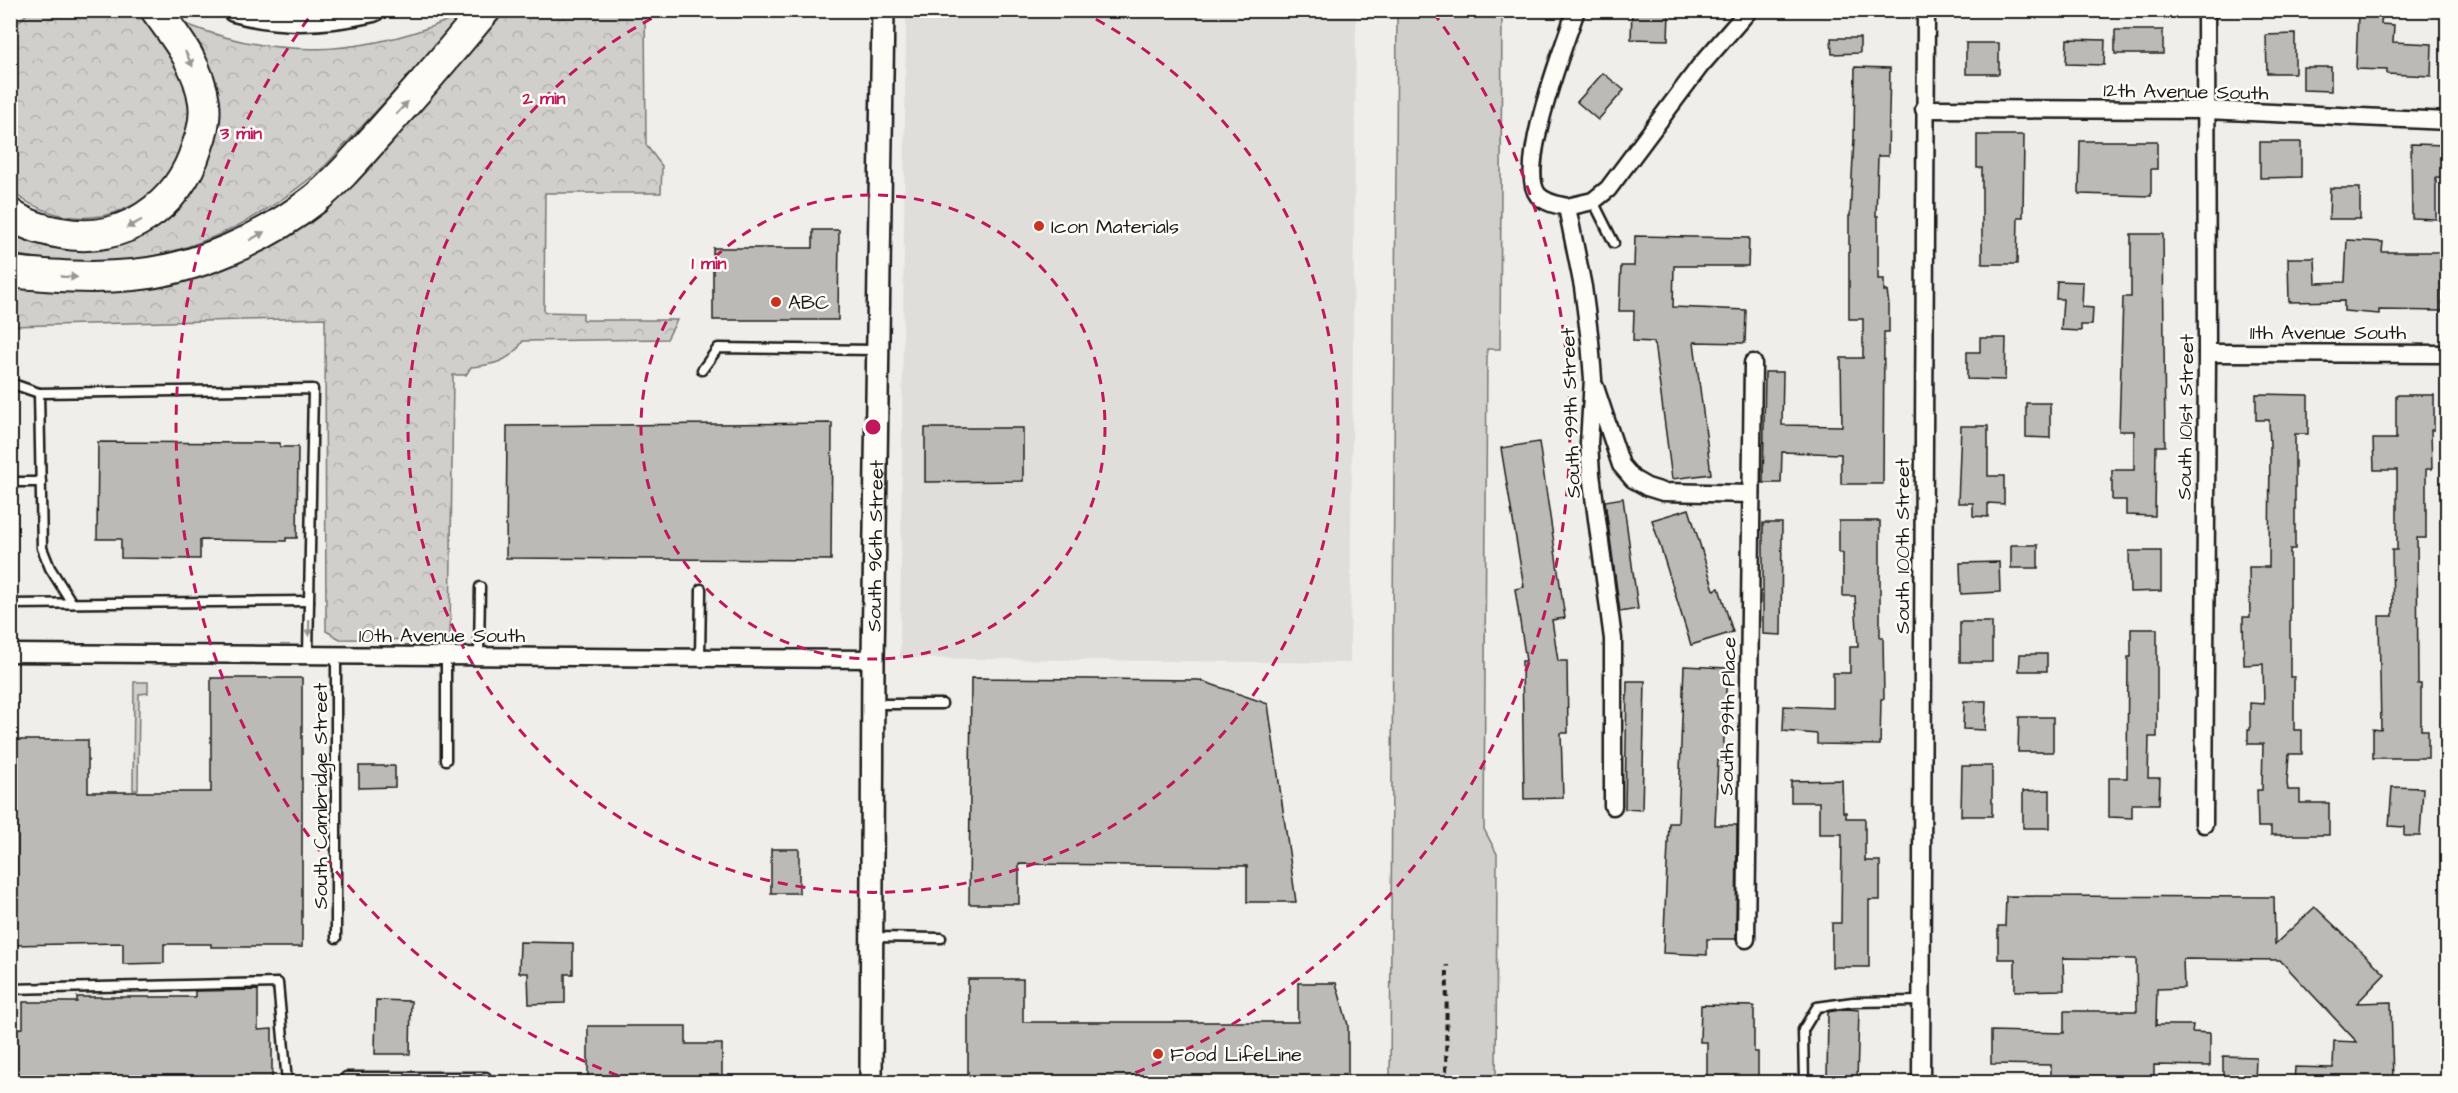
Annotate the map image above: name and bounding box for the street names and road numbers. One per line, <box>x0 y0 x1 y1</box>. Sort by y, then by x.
street label: 12th Avenue South <box>2103 77 2269 107</box>
street label: 11th Avenue South <box>2250 319 2406 347</box>
street label: South 99th Street <box>1554 327 1588 499</box>
street label: South 101st Street <box>2171 334 2201 500</box>
street label: South 100th Street <box>1889 458 1917 634</box>
street label: South 96th Street <box>860 460 891 632</box>
street label: 10th Avenue South <box>359 622 525 650</box>
street label: South 99th Place <box>1713 636 1743 796</box>
street label: South Cambridge Street <box>307 683 336 909</box>

